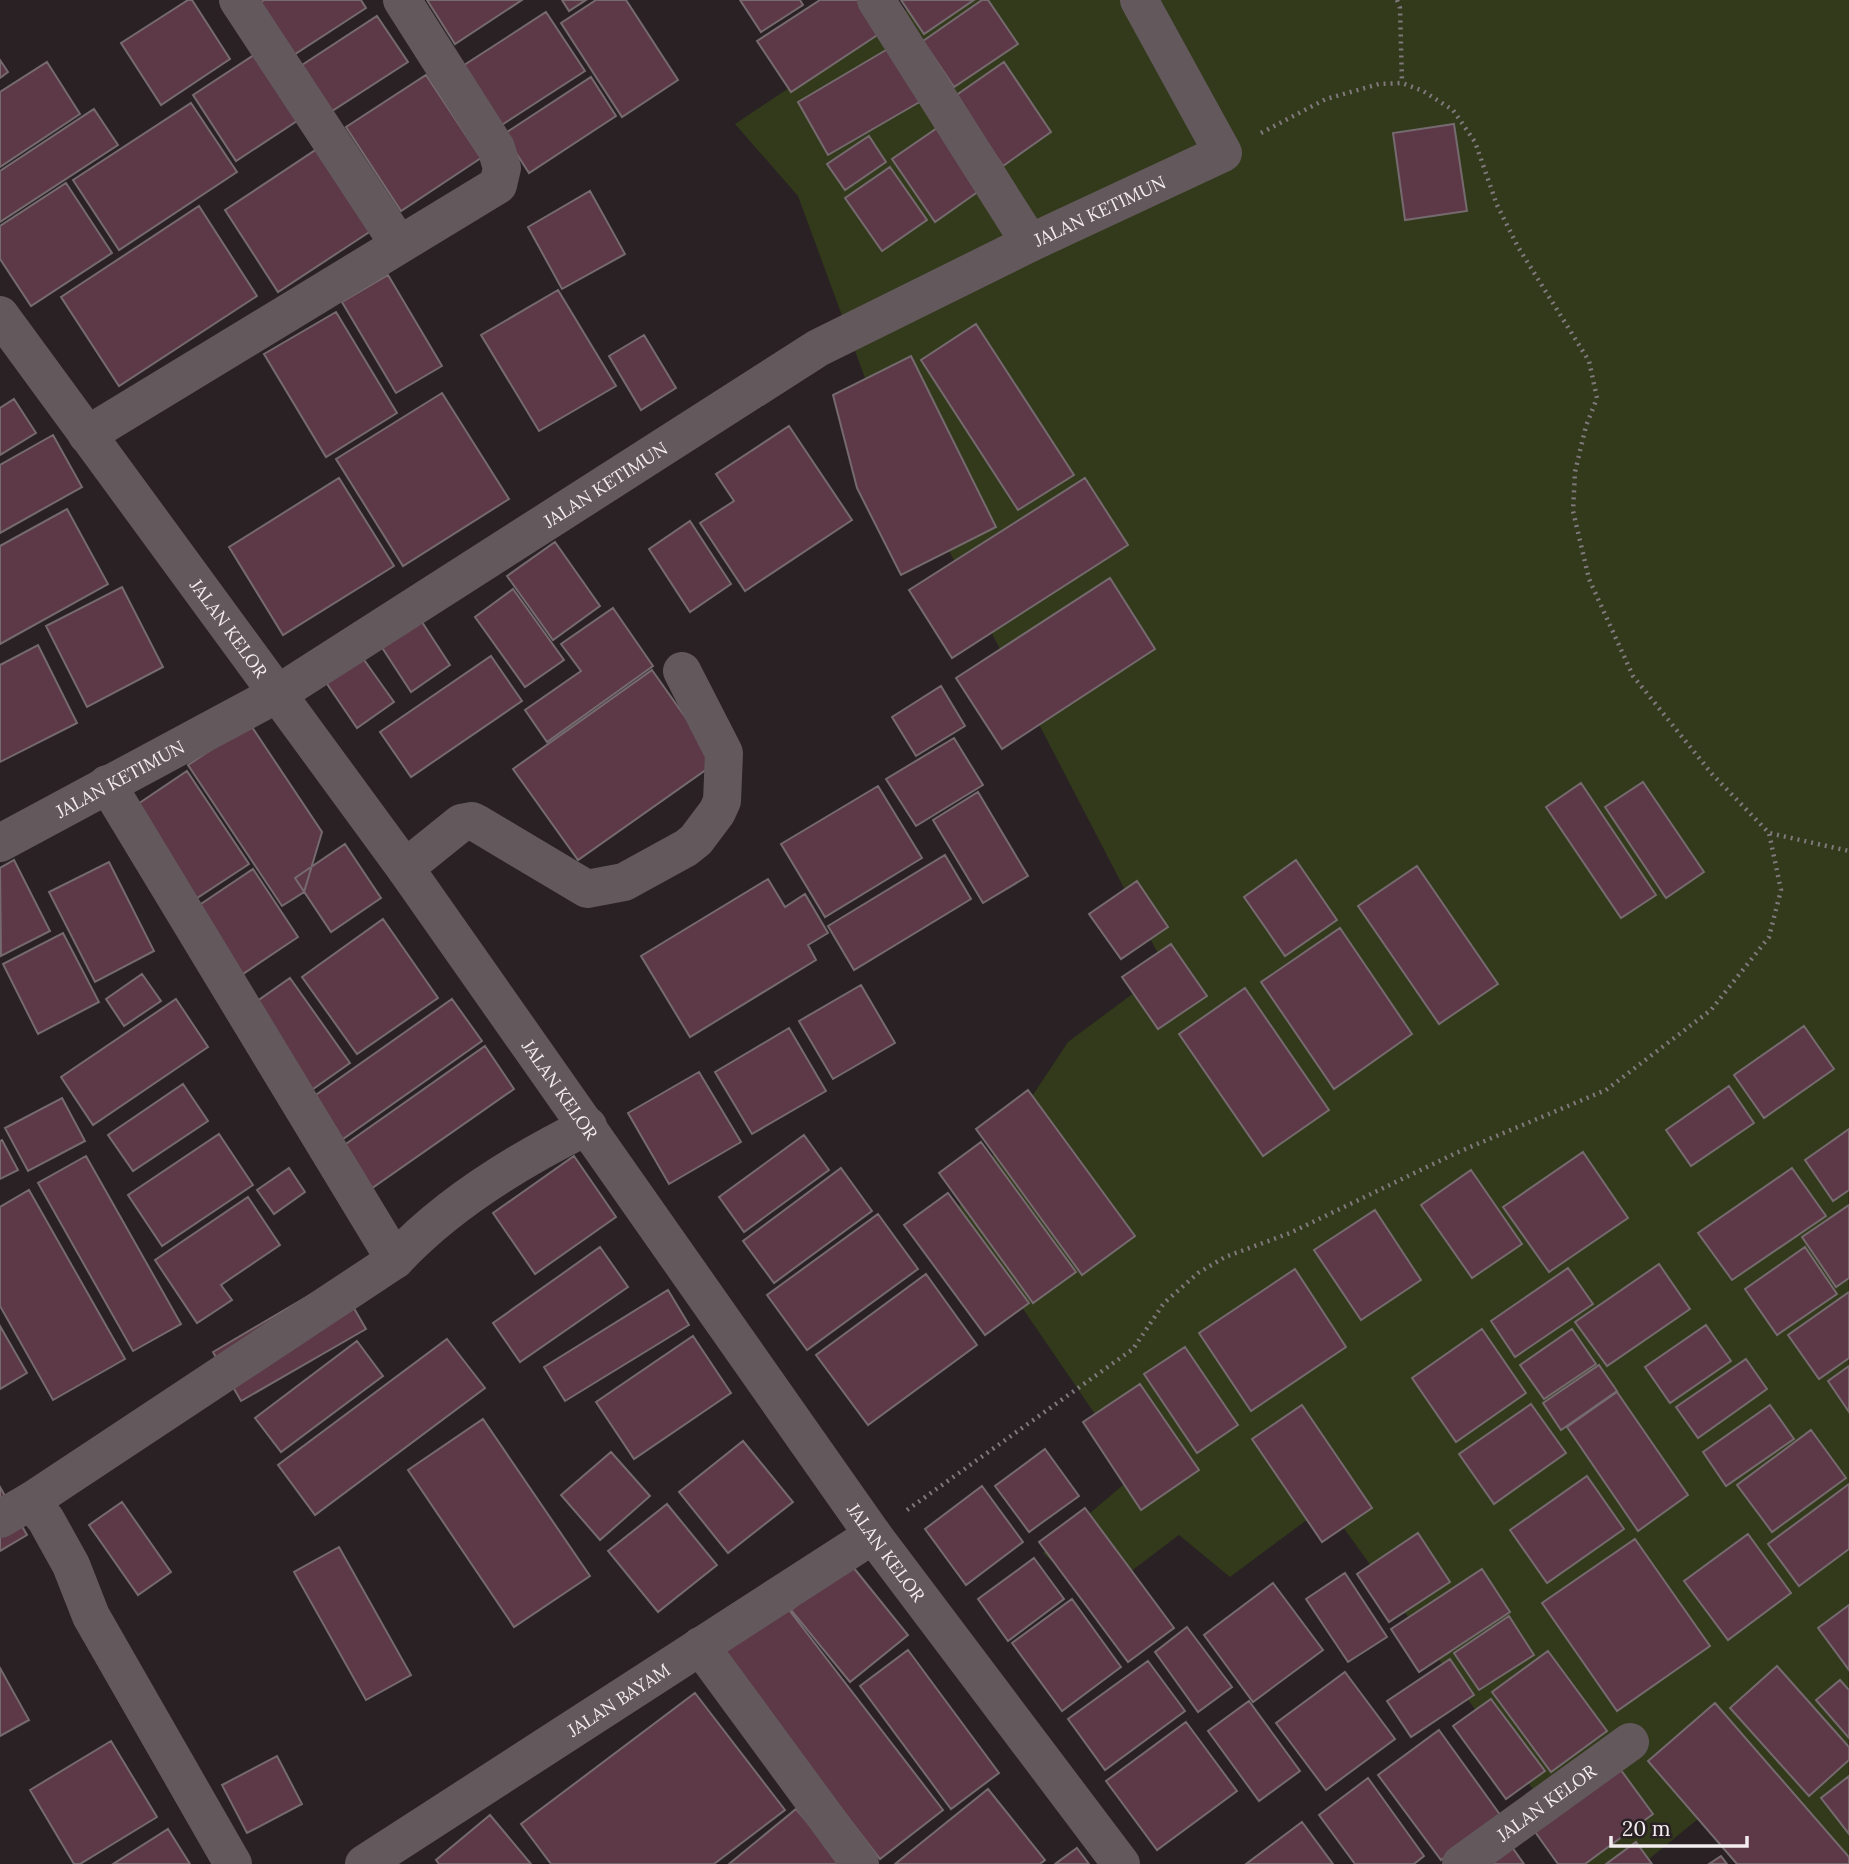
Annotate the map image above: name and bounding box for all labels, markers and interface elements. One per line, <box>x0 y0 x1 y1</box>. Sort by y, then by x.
street label: JALAN KETIMUN <box>1029 170 1169 252</box>
street label: JALAN KETIMUN <box>538 436 671 533</box>
street label: JALAN KELOR <box>185 573 273 683</box>
street label: JALAN KETIMUN <box>51 735 188 823</box>
street label: JALAN KELOR <box>517 1034 604 1145</box>
street label: JALAN KELOR <box>842 1498 931 1607</box>
street label: JALAN BAYAM <box>562 1658 674 1742</box>
street label: JALAN KELOR <box>1491 1759 1601 1847</box>
scale bar <box>1611 1804 1748 1848</box>
text: 20 m <box>1622 1815 1671 1842</box>

